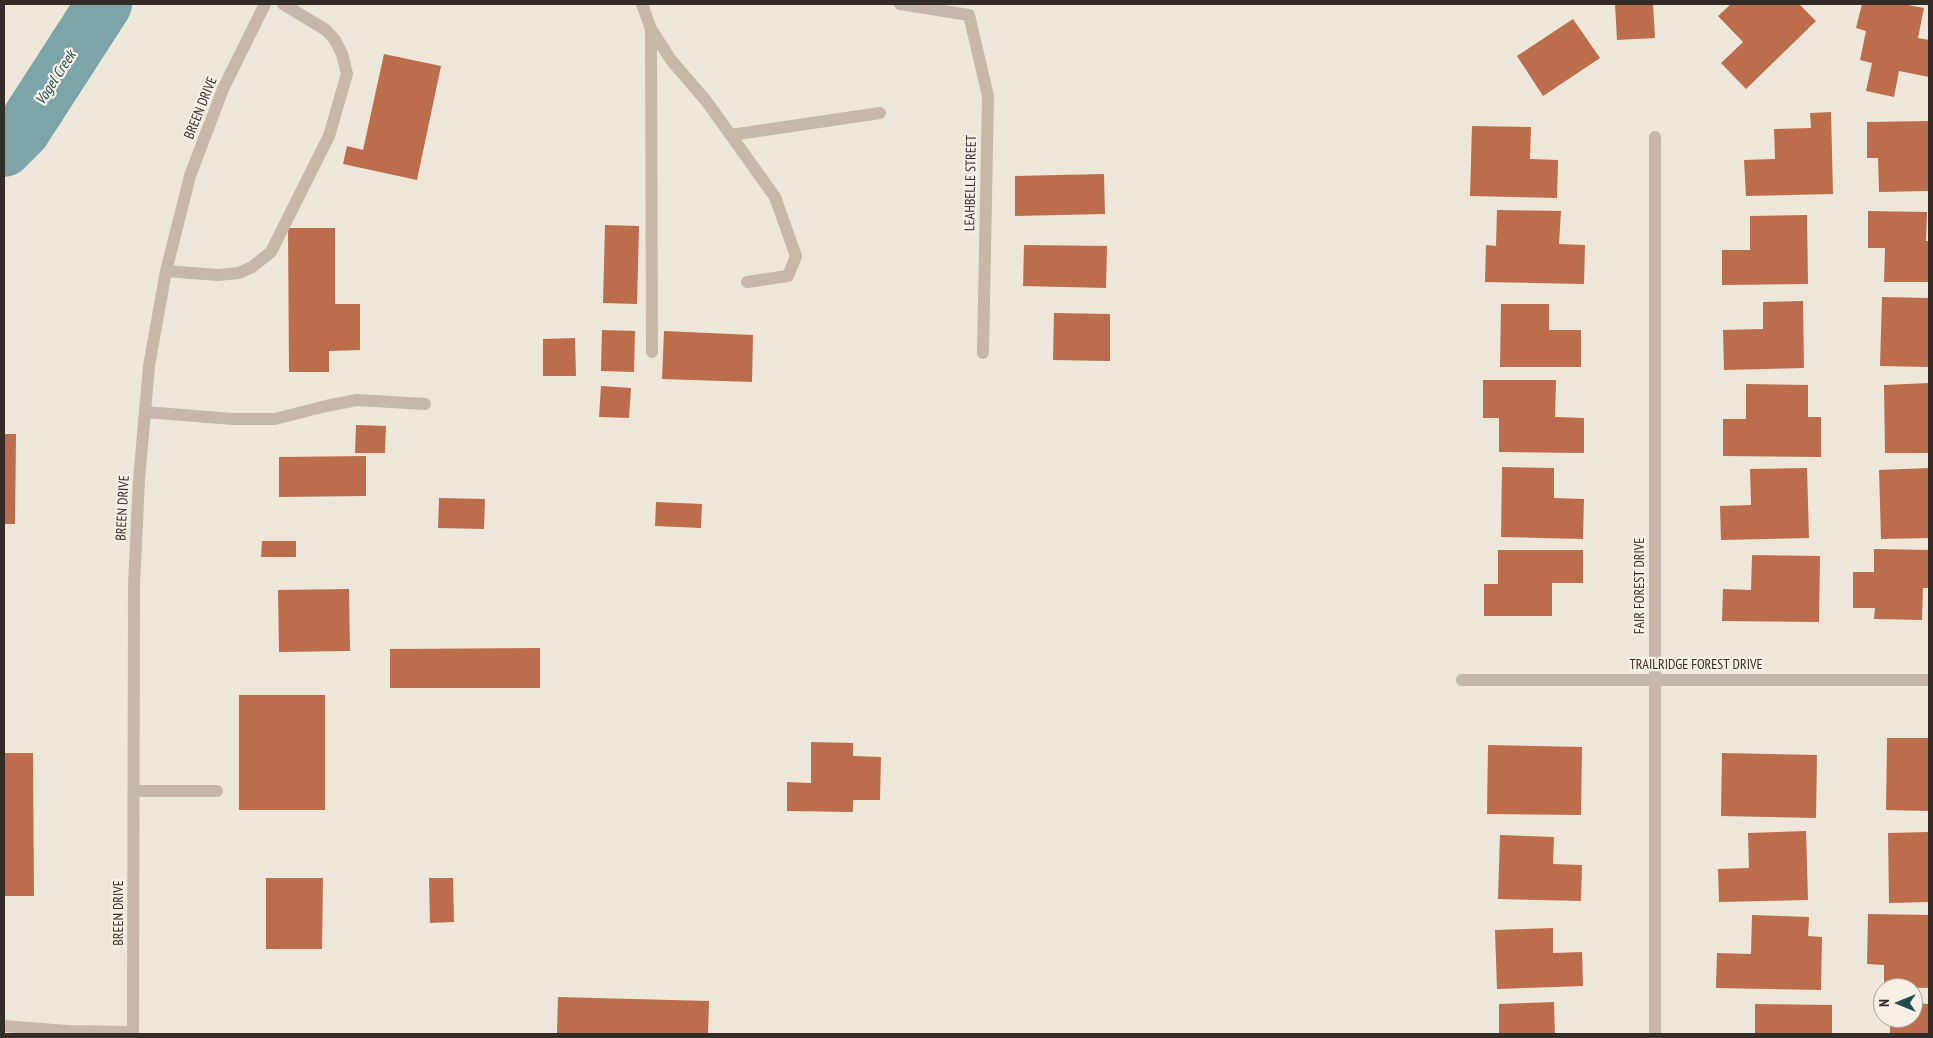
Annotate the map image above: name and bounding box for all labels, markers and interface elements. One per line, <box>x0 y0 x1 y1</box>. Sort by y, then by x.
water label: Vogel Creek <box>32 48 80 108</box>
street label: BREEN DRIVE <box>181 74 221 142</box>
street label: LEAHBELLE STREET <box>962 135 980 231</box>
street label: BREEN DRIVE <box>113 475 133 541</box>
street label: FAIR FOREST DRIVE <box>1632 538 1648 634</box>
street label: TRAILRIDGE FOREST DRIVE <box>1630 657 1762 673</box>
street label: BREEN DRIVE <box>111 880 127 946</box>
north arrow <box>1873 978 1923 1028</box>
text: N <box>1875 999 1893 1007</box>

